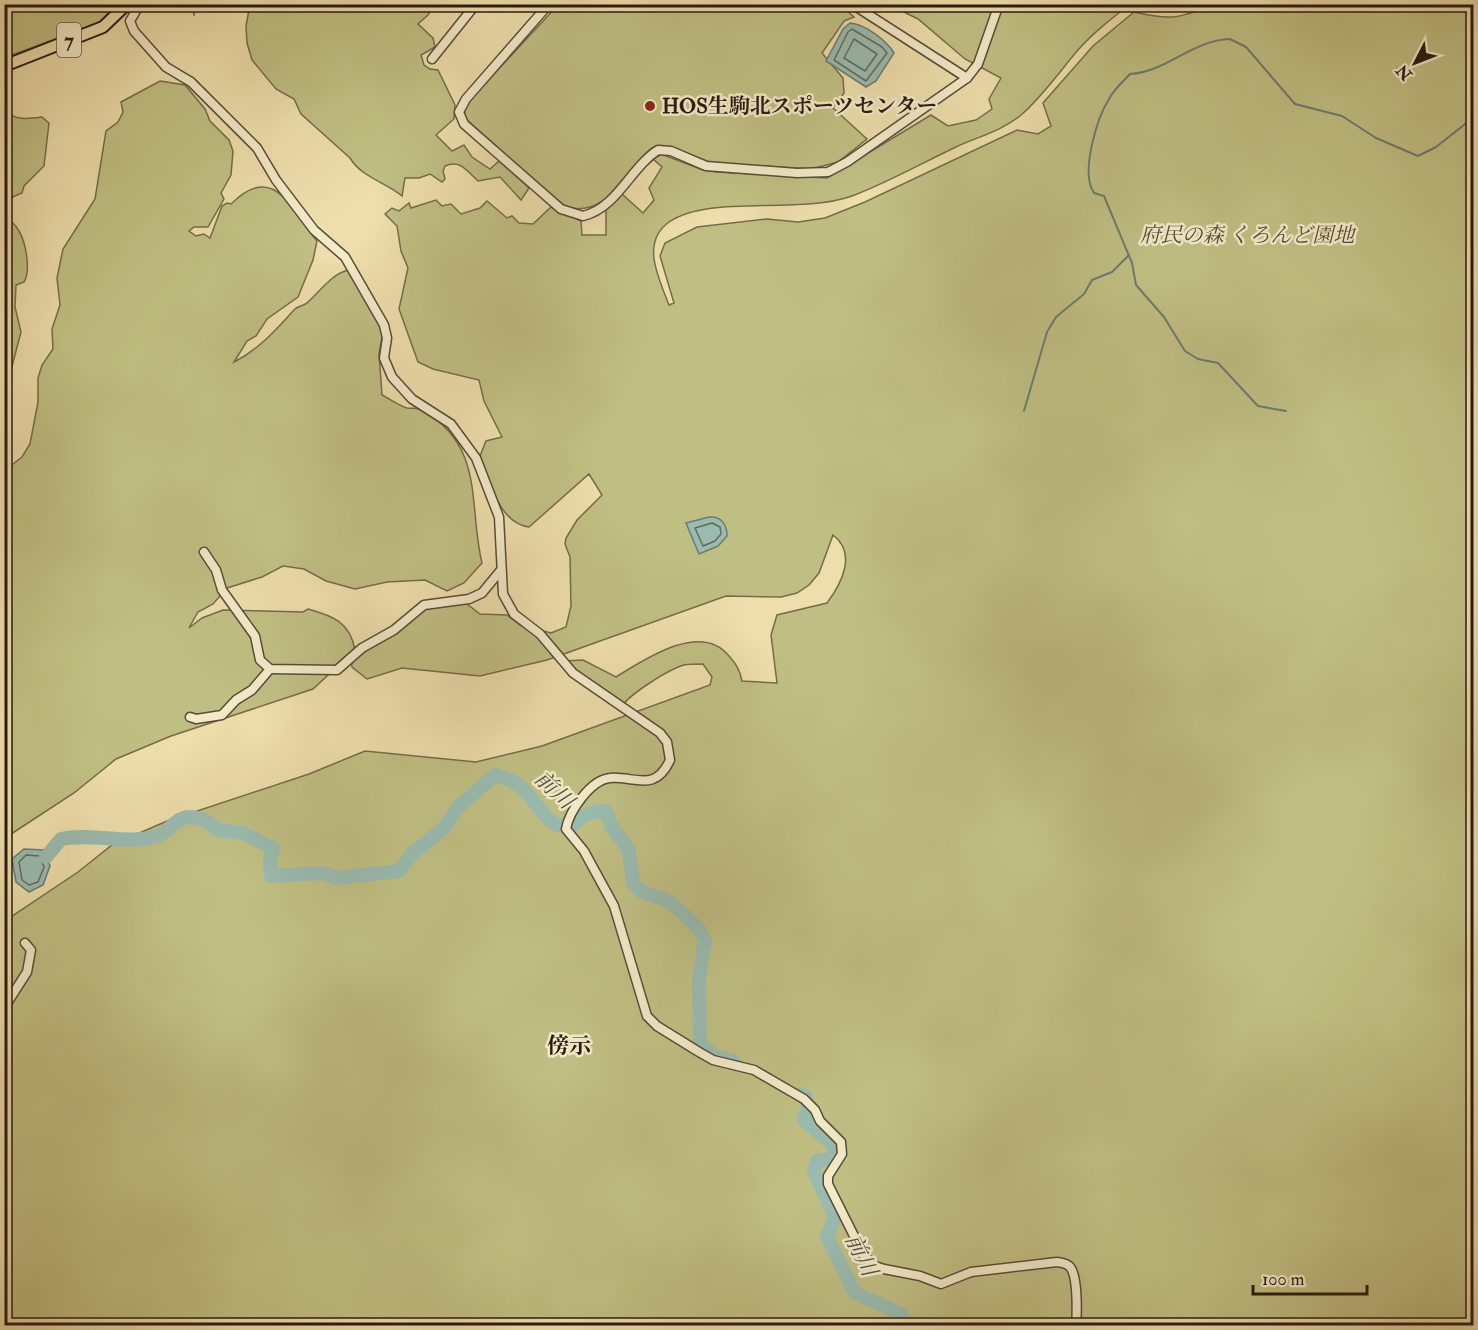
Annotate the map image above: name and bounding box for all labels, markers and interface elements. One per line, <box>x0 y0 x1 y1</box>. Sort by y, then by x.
road number: 7 <box>57 23 81 57</box>
north arrow <box>1385 33 1445 93</box>
text: N <box>1392 60 1417 85</box>
place label: HOS生駒北スポーツセンター <box>662 93 937 120</box>
marker: HOS生駒北スポーツセンター <box>643 99 657 113</box>
park label: 府民の森 くろんど園地 <box>1140 222 1356 249</box>
water label: 前川 <box>528 765 581 817</box>
district label: 傍示 <box>547 1032 591 1060</box>
water label: 前川 <box>839 1229 884 1283</box>
scale bar <box>1253 1258 1367 1296</box>
text: 100 m <box>1262 1268 1305 1291</box>

